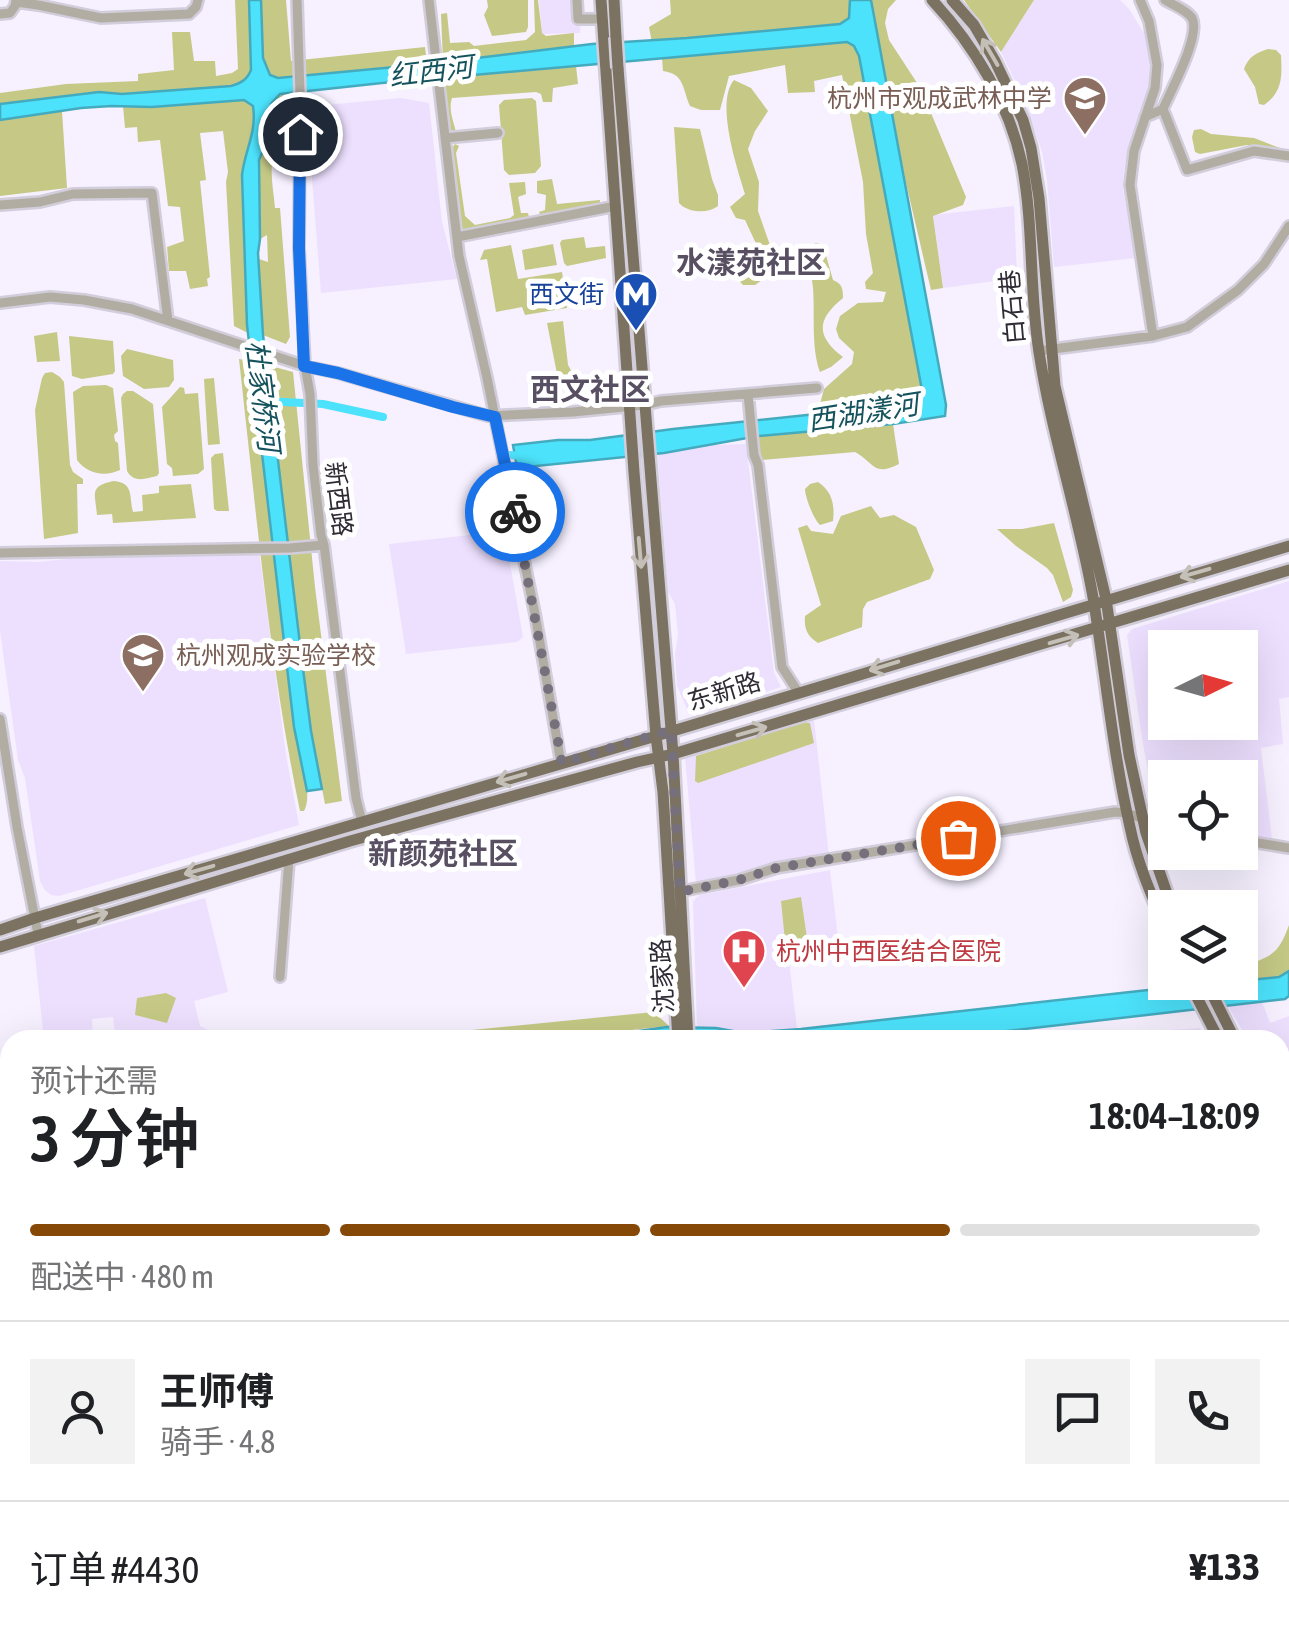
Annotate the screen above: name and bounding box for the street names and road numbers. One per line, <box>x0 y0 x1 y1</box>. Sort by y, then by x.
street label: 白石巷 <box>995 268 1029 346</box>
street label: 新西路 <box>321 460 357 538</box>
street label: 东新路 <box>684 667 764 715</box>
street label: 沈家路 <box>646 938 678 1014</box>

